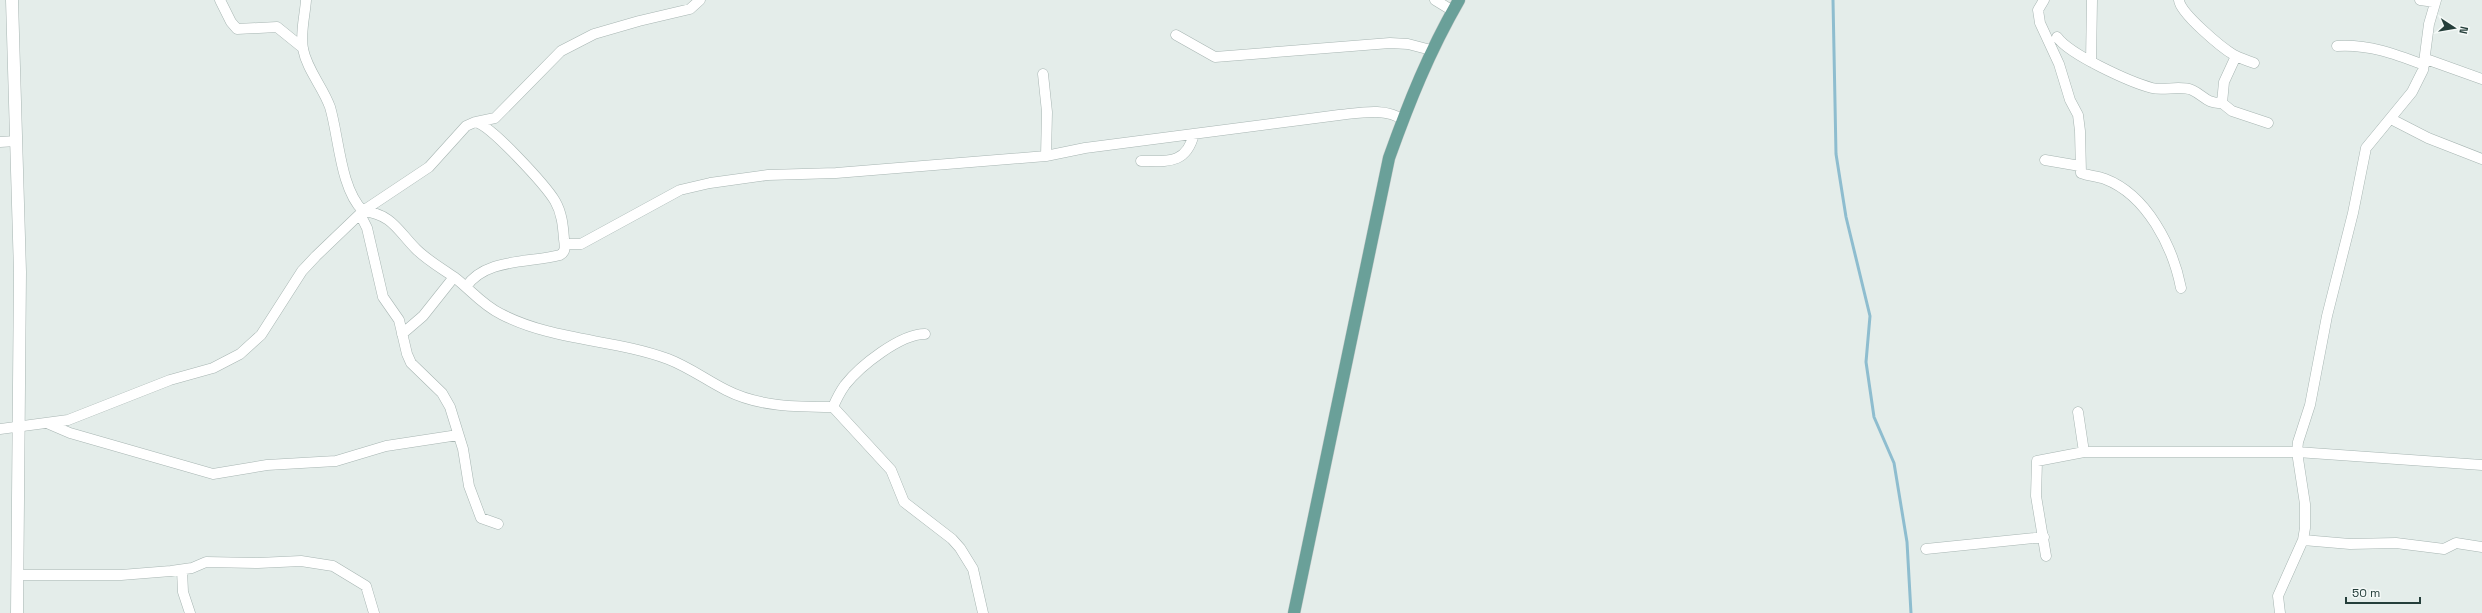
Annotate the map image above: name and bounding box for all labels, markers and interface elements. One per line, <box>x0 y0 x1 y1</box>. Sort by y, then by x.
north arrow <box>2434 8 2474 48</box>
text: N <box>2456 25 2471 35</box>
scale bar <box>2346 579 2420 605</box>
text: 50 m <box>2352 585 2380 601</box>

